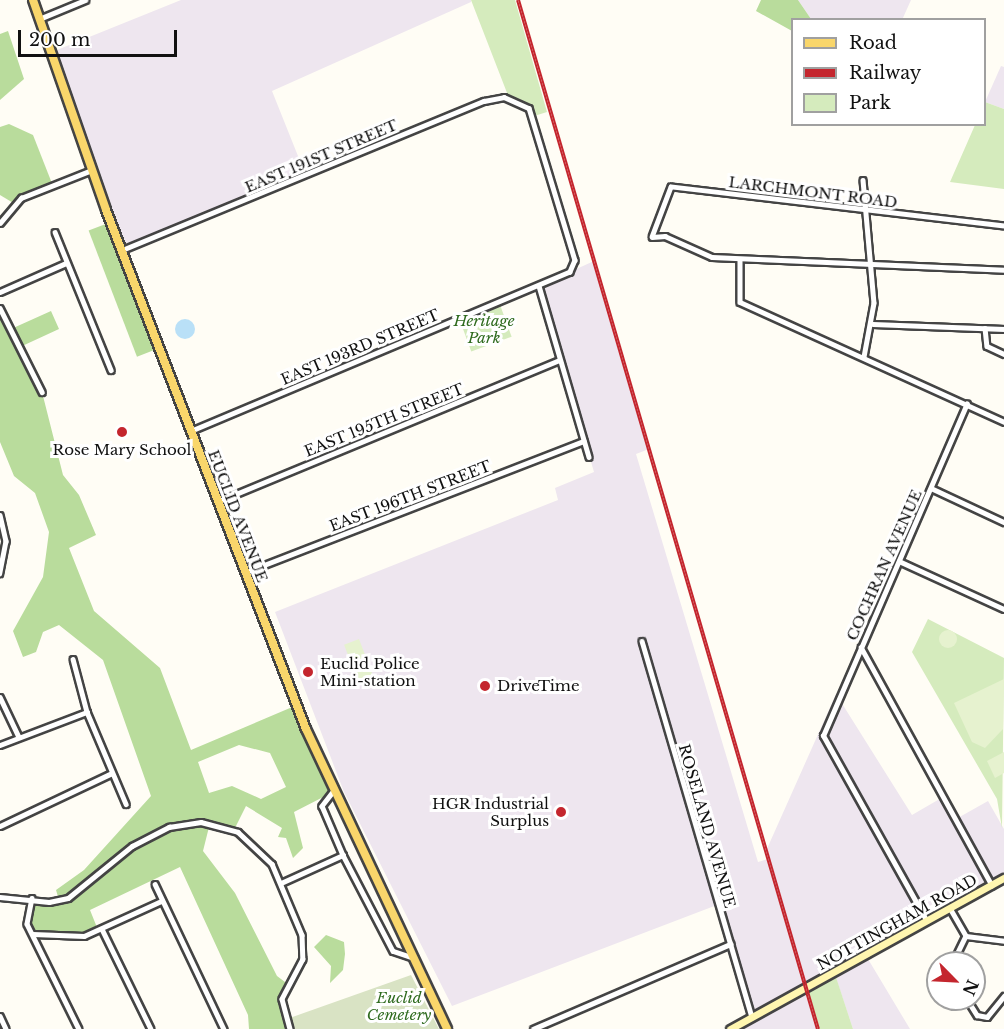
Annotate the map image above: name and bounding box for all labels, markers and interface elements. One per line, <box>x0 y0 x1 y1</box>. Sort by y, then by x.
scale bar <box>21 18 180 56</box>
legend <box>791 18 986 126</box>
text: 200 m <box>29 29 90 51</box>
text: Road <box>849 32 897 54</box>
text: Railway <box>849 62 921 84</box>
text: Park <box>849 92 891 114</box>
street label: EAST 191ST STREET <box>242 116 400 196</box>
street label: LARCHMONT ROAD <box>727 173 899 211</box>
street label: EAST 193RD STREET <box>278 305 442 389</box>
park label: Heritage Park <box>453 311 515 346</box>
street label: EAST 195TH STREET <box>301 380 467 460</box>
marker: Rose Mary School <box>115 425 129 439</box>
place label: Rose Mary School <box>52 441 192 459</box>
street label: EUCLID AVENUE <box>204 447 272 585</box>
street label: EAST 196TH STREET <box>327 457 493 535</box>
street label: COCHRAN AVENUE <box>842 487 926 643</box>
place label: Euclid Police Mini-station <box>320 654 420 689</box>
marker: Euclid Police Mini-station <box>301 665 315 679</box>
place label: DriveTime <box>497 677 579 695</box>
marker: DriveTime <box>478 679 492 693</box>
street label: ROSELAND AVENUE <box>675 742 739 910</box>
place label: HGR Industrial Surplus <box>431 794 549 829</box>
marker: HGR Industrial Surplus <box>554 805 568 819</box>
street label: NOTTINGHAM ROAD <box>814 870 980 974</box>
north arrow <box>926 951 986 1011</box>
text: N <box>958 977 983 998</box>
park label: Euclid Cemetery <box>367 988 431 1023</box>

